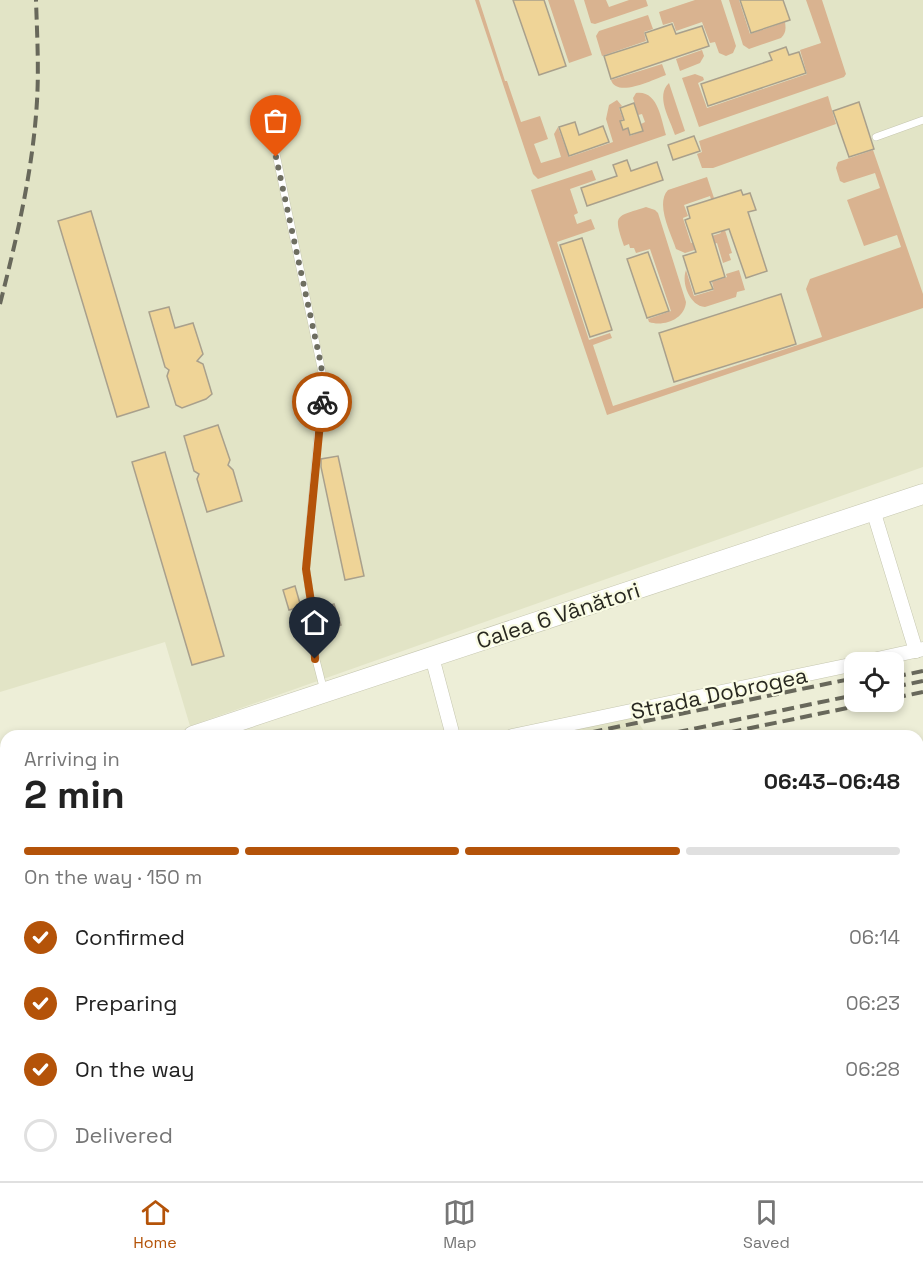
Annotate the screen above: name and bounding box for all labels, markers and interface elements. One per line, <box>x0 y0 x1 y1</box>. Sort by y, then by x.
pin <box>250 95 301 157</box>
icon: bag <box>259 104 292 137</box>
courier <box>292 372 352 432</box>
icon: bike <box>306 386 339 419</box>
street label: Calea 6 Vânători <box>473 575 643 655</box>
pin <box>289 597 340 659</box>
icon: home <box>298 606 331 639</box>
map controls <box>844 652 904 712</box>
button: locate <box>844 652 904 712</box>
street label: Strada Dobrogea <box>628 661 810 725</box>
text: Arriving in <box>24 746 120 772</box>
text: 06:43–06:48 <box>764 767 900 795</box>
text: 2 min <box>24 770 125 819</box>
text: On the way · 150 m <box>24 864 202 890</box>
icon: check <box>24 921 57 954</box>
text: Confirmed <box>75 923 185 951</box>
text: 06:14 <box>849 924 900 950</box>
icon: check <box>24 987 57 1020</box>
text: Preparing <box>75 989 177 1017</box>
text: 06:23 <box>846 990 900 1016</box>
icon: check <box>24 1053 57 1086</box>
text: On the way <box>75 1055 194 1083</box>
text: 06:28 <box>845 1056 900 1082</box>
text: Delivered <box>75 1121 173 1149</box>
tab: Home <box>133 1196 177 1253</box>
tab: Map <box>443 1196 477 1253</box>
tab: Saved <box>743 1196 790 1253</box>

